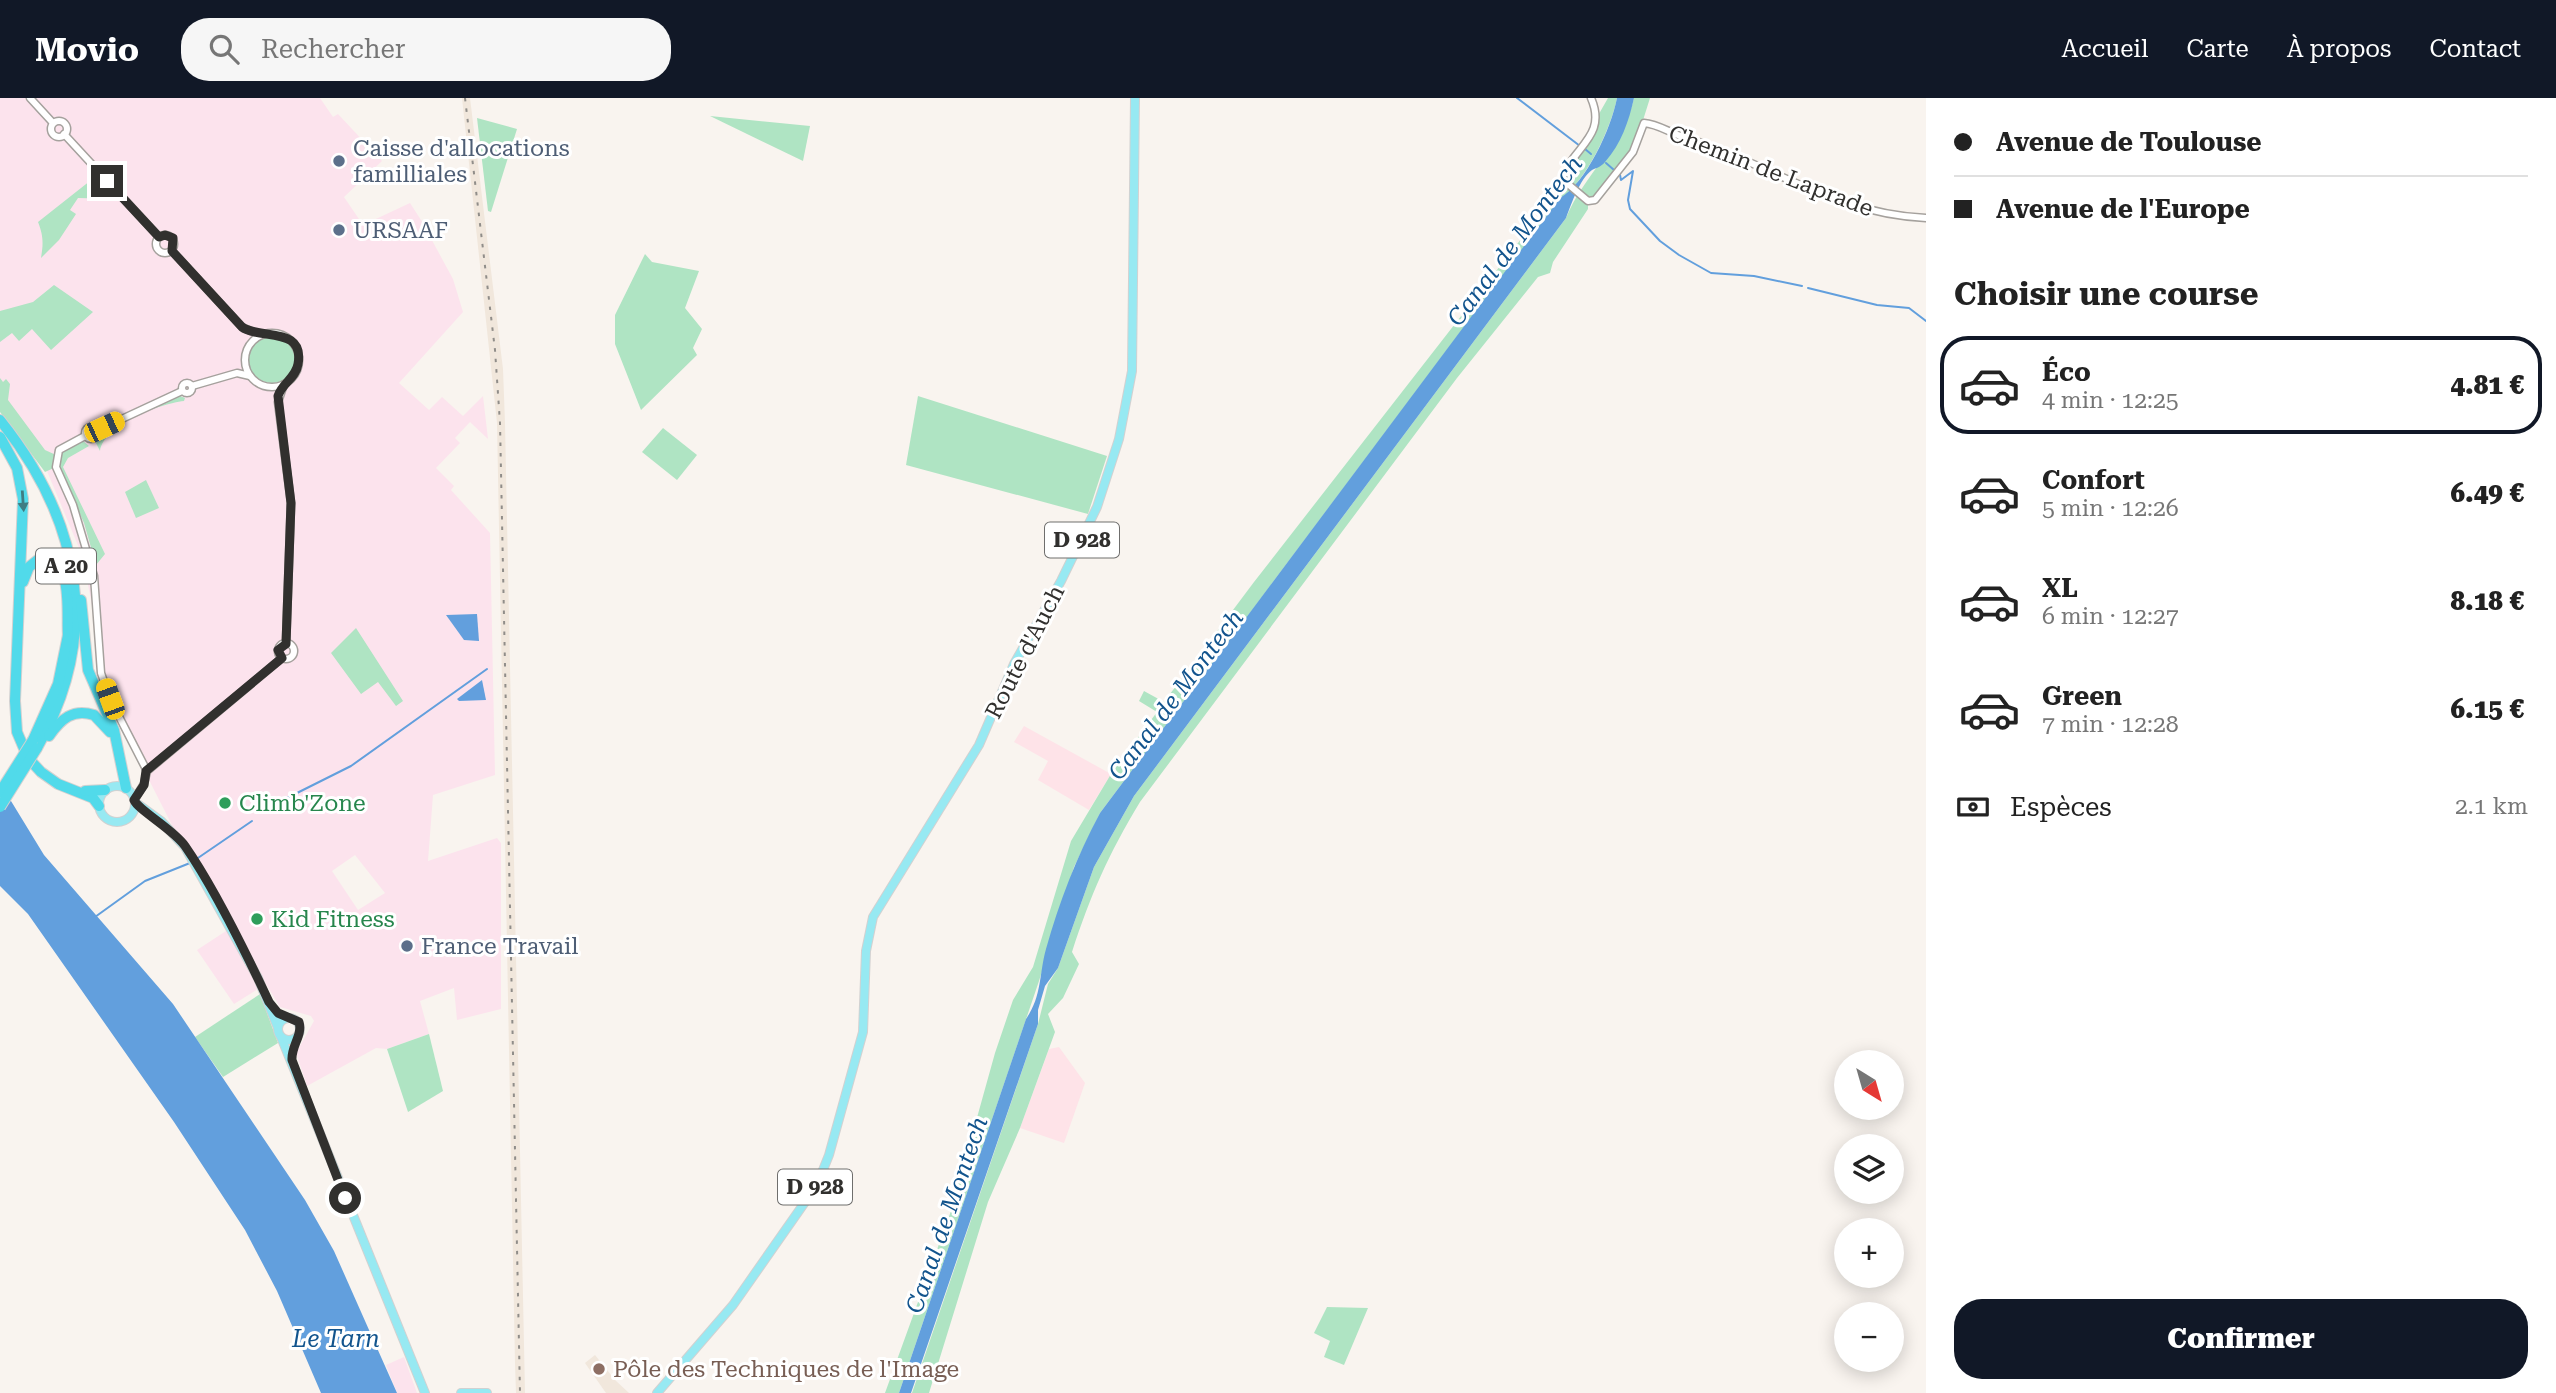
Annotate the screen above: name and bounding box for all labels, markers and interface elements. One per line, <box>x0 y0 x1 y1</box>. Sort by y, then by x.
search box <box>181 18 671 81</box>
text: Movio <box>35 30 139 69</box>
icon: search <box>205 30 243 68</box>
text: Rechercher <box>261 34 405 64</box>
text: Accueil <box>2062 35 2148 63</box>
text: Carte <box>2186 35 2249 63</box>
text: À propos <box>2287 35 2391 63</box>
text: Contact <box>2429 35 2521 63</box>
street label: Chemin de Laprade <box>1665 120 1877 222</box>
text: Avenue de Toulouse <box>1996 127 2262 157</box>
place label: Caisse d'allocations familliales <box>353 135 570 188</box>
water label: Canal de Montech <box>1442 150 1588 332</box>
marker: Caisse d'allocations familliales <box>331 153 347 169</box>
route end <box>91 165 123 197</box>
text: Avenue de l'Europe <box>1996 194 2250 224</box>
place label: URSAAF <box>353 217 448 244</box>
marker: URSAAF <box>331 222 347 238</box>
text: Choisir une course <box>1954 275 2258 313</box>
icon: car <box>1958 354 2021 417</box>
text: Éco <box>2042 357 2091 387</box>
text: 4.81 € <box>2451 370 2524 400</box>
text: 4 min · 12:25 <box>2042 387 2179 414</box>
car <box>81 409 128 445</box>
icon: car <box>1958 462 2021 525</box>
text: Confort <box>2042 465 2145 495</box>
text: 6.49 € <box>2451 478 2524 508</box>
one-way arrow <box>17 490 28 512</box>
text: 5 min · 12:26 <box>2042 495 2179 522</box>
road number: D 928 <box>1045 522 1119 558</box>
road number: A 20 <box>36 548 96 584</box>
icon: car <box>1958 570 2021 633</box>
text: XL <box>2042 573 2078 603</box>
street label: Route d'Auch <box>980 581 1070 723</box>
text: 8.18 € <box>2451 586 2524 616</box>
text: 6 min · 12:27 <box>2042 603 2179 630</box>
water label: Canal de Montech <box>1103 604 1249 786</box>
car <box>93 676 128 722</box>
icon: car <box>1958 678 2021 741</box>
text: Green <box>2042 681 2122 711</box>
text: 6.15 € <box>2451 694 2524 724</box>
text: 7 min · 12:28 <box>2042 711 2179 738</box>
icon: cash <box>1954 788 1992 826</box>
place label: Climb'Zone <box>239 790 366 817</box>
text: Espèces <box>2010 792 2112 822</box>
text: 2.1 km <box>2455 793 2528 820</box>
marker: Climb'Zone <box>217 795 233 811</box>
place label: Kid Fitness <box>271 906 395 933</box>
marker: Kid Fitness <box>249 911 265 927</box>
place label: France Travail <box>421 933 578 960</box>
marker: France Travail <box>399 938 415 954</box>
north arrow <box>1834 1050 1904 1120</box>
map controls <box>1834 1050 1904 1372</box>
water label: Canal de Montech <box>900 1113 994 1317</box>
button: layers <box>1834 1134 1904 1204</box>
road number: D 928 <box>778 1170 852 1204</box>
route start <box>329 1182 361 1214</box>
button: + <box>1834 1218 1904 1288</box>
button: Confirmer <box>1954 1299 2528 1379</box>
button: − <box>1834 1302 1904 1372</box>
water label: Le Tarn <box>291 1325 380 1353</box>
place label: Pôle des Techniques de l'Image <box>613 1356 959 1383</box>
marker: Pôle des Techniques de l'Image <box>591 1361 607 1377</box>

